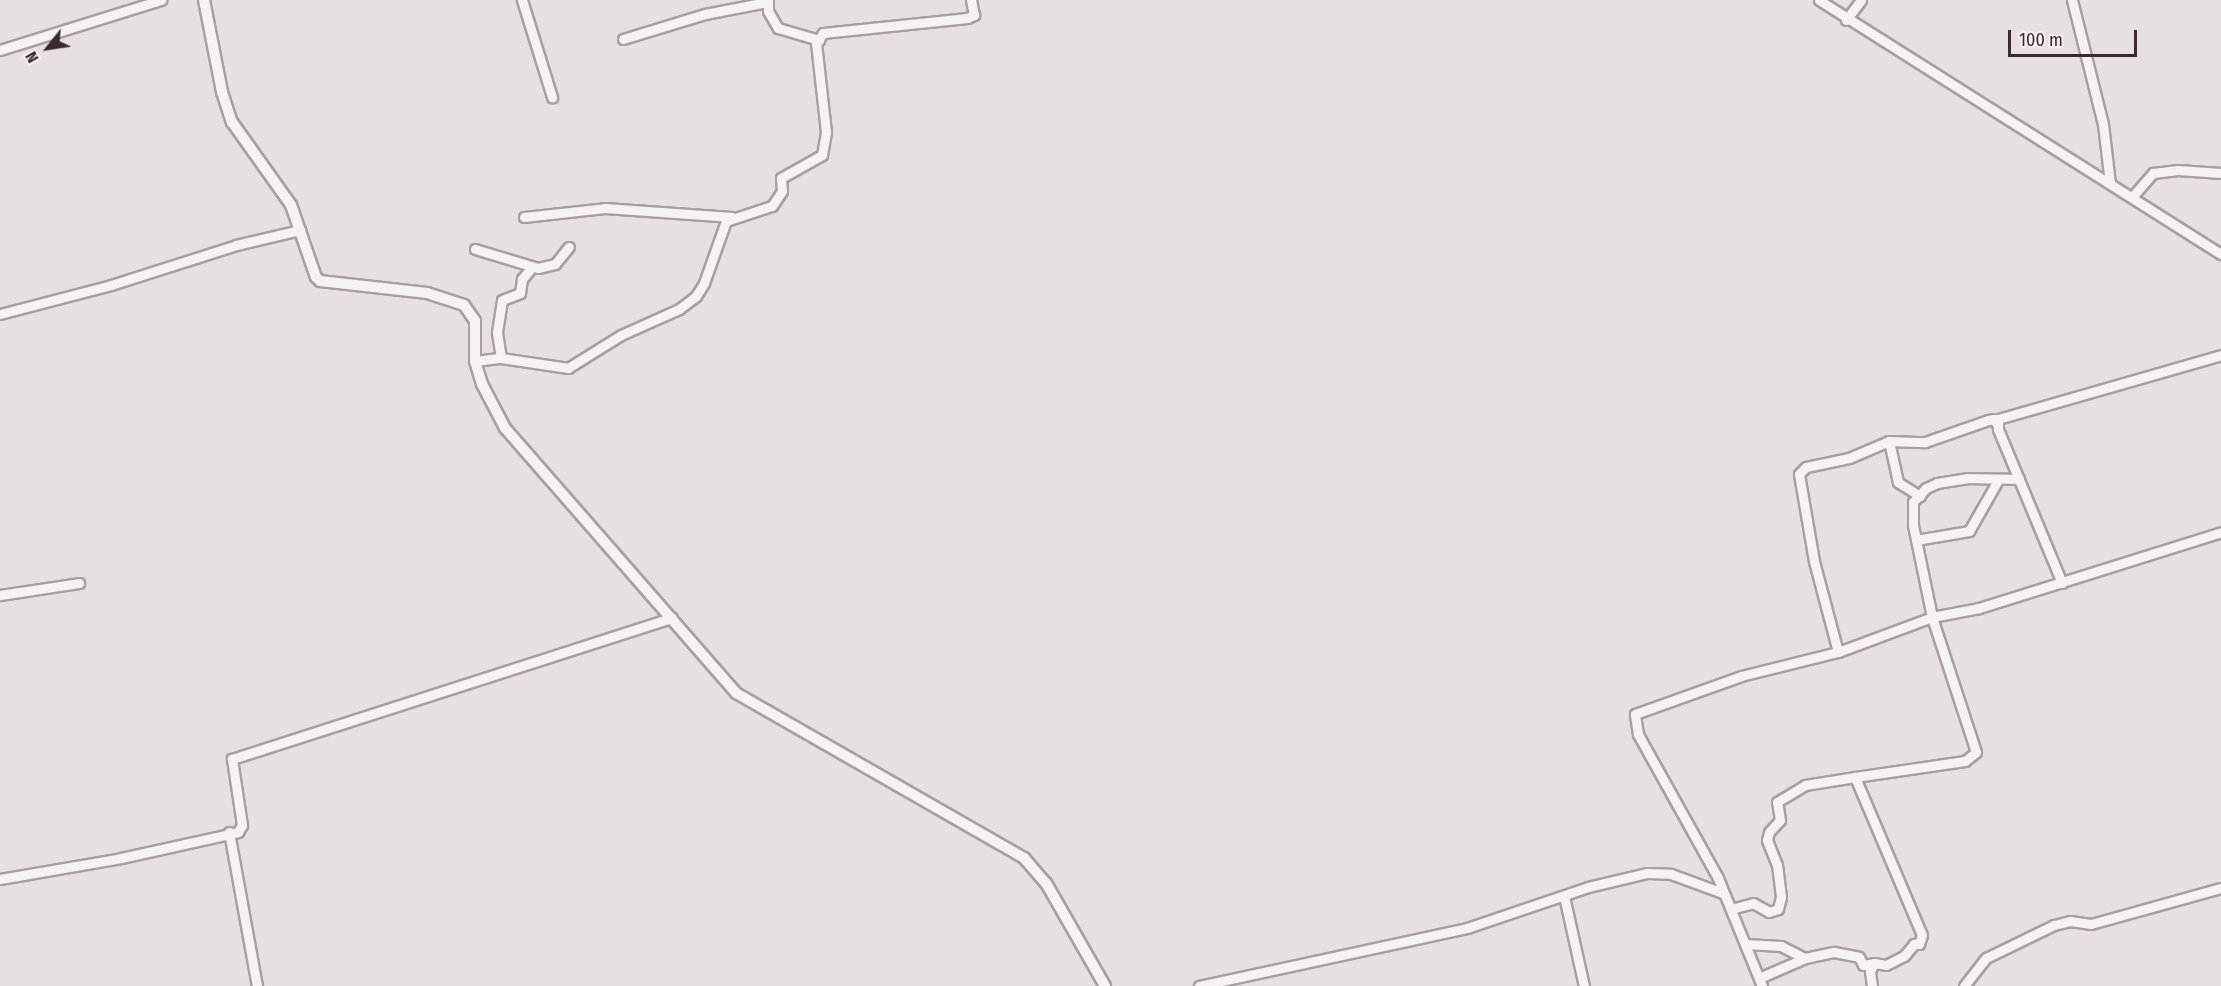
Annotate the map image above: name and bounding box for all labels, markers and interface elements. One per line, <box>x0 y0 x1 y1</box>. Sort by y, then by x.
north arrow <box>18 18 78 78</box>
scale bar <box>2011 18 2140 56</box>
text: 100 m <box>2019 29 2063 51</box>
text: N <box>21 48 43 66</box>

